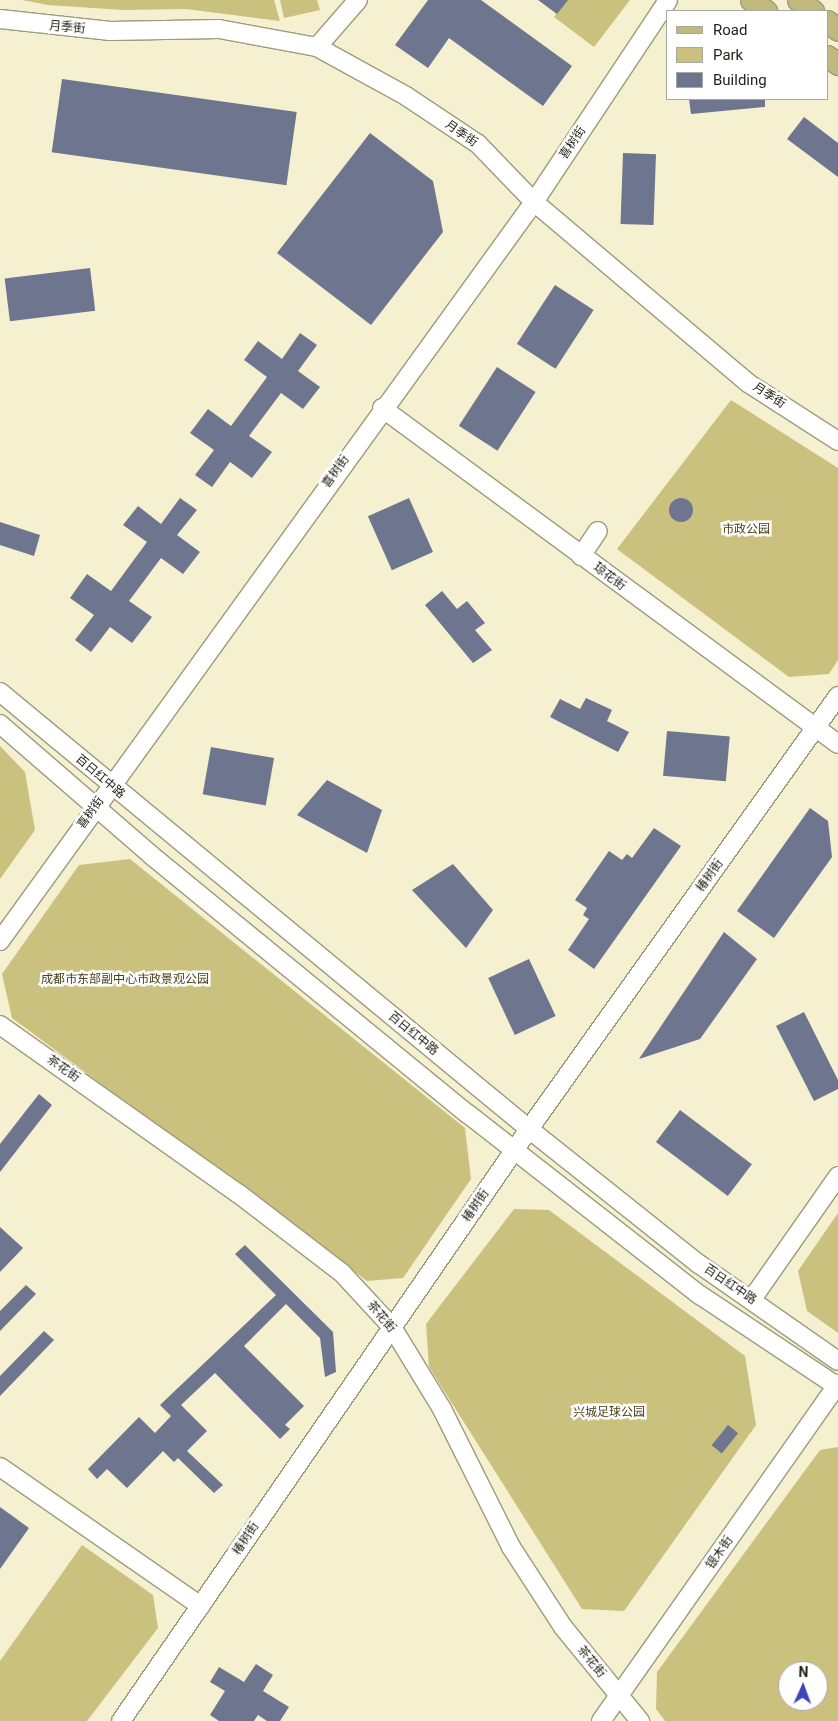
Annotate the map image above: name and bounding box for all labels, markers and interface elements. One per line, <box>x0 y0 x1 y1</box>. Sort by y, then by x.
legend <box>666 10 828 100</box>
street label: 月季街 <box>48 19 86 37</box>
text: Road <box>713 21 747 39</box>
text: Park <box>713 46 743 64</box>
text: Building <box>713 71 767 89</box>
street label: 月季街 <box>442 118 480 150</box>
street label: 喜树街 <box>557 124 589 162</box>
street label: 月季街 <box>750 380 788 412</box>
street label: 喜树街 <box>320 453 352 491</box>
park label: 市政公园 <box>722 523 770 537</box>
street label: 琼花街 <box>590 560 628 594</box>
street label: 百日红中路 <box>72 752 128 802</box>
street label: 喜树街 <box>75 794 107 832</box>
street label: 椿树街 <box>694 857 726 895</box>
park label: 成都市东部副中心市政景观公园 <box>41 973 209 987</box>
street label: 百日红中路 <box>385 1010 441 1058</box>
street label: 茶花街 <box>44 1053 82 1085</box>
street label: 椿树街 <box>460 1187 492 1225</box>
street label: 百日红中路 <box>701 1262 759 1308</box>
street label: 茶花街 <box>364 1299 398 1335</box>
park label: 兴城足球公园 <box>573 1406 645 1420</box>
street label: 椿树街 <box>230 1520 262 1558</box>
street label: 银木街 <box>704 1534 736 1572</box>
street label: 茶花街 <box>574 1643 608 1681</box>
north arrow <box>778 1661 828 1711</box>
text: N <box>798 1664 809 1680</box>

